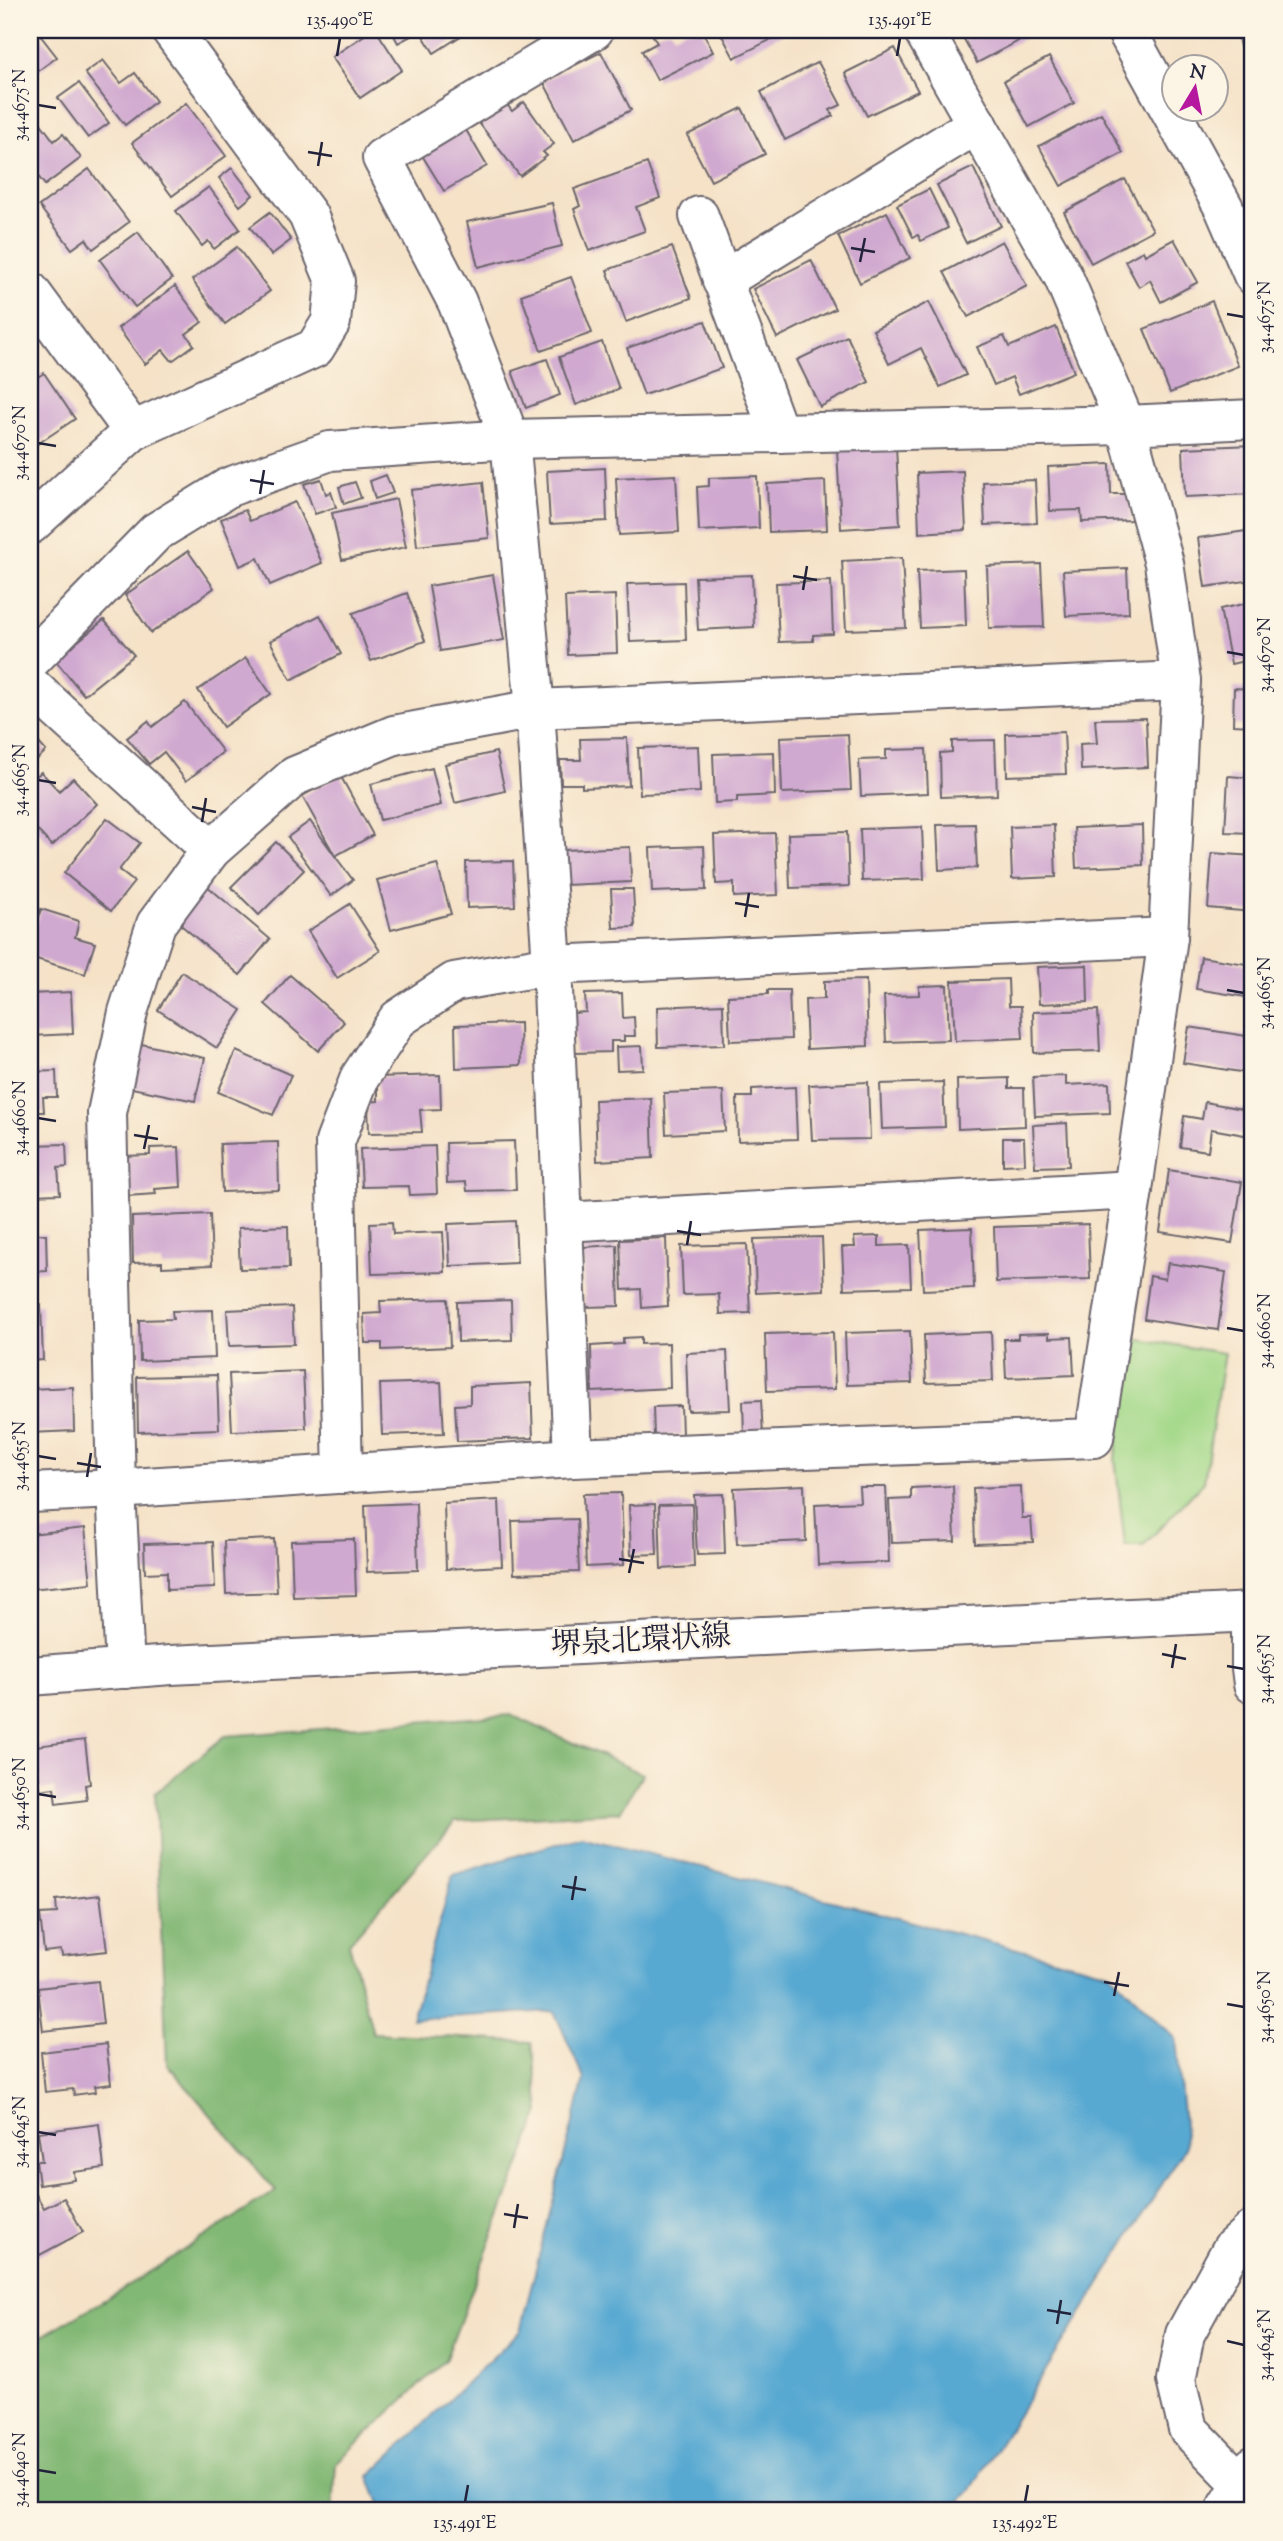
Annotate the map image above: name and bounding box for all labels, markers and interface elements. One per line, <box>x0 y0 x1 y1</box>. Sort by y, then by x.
text: 135.490°E <box>307 8 373 34</box>
text: 135.491°E <box>868 8 932 34</box>
north arrow <box>1160 52 1230 122</box>
text: N <box>1188 59 1207 88</box>
text: 34.4675°N <box>8 69 34 141</box>
text: 34.4675°N <box>1253 281 1279 353</box>
text: 34.4670°N <box>8 405 34 481</box>
text: 34.4670°N <box>1253 617 1279 693</box>
text: 34.4665°N <box>8 744 34 816</box>
text: 34.4665°N <box>1253 957 1279 1029</box>
text: 34.4660°N <box>8 1080 34 1156</box>
text: 34.4660°N <box>1253 1293 1279 1369</box>
text: 34.4655°N <box>8 1421 34 1491</box>
street label: 堺泉北環状線 <box>550 1616 732 1668</box>
text: 34.4655°N <box>1253 1634 1279 1704</box>
text: 34.4650°N <box>8 1757 34 1831</box>
text: 34.4650°N <box>1253 1970 1279 2044</box>
text: 34.4645°N <box>8 2096 34 2168</box>
text: 34.4645°N <box>1253 2309 1279 2381</box>
text: 34.4640°N <box>8 2432 34 2508</box>
text: 135.491°E <box>433 2511 497 2537</box>
text: 135.492°E <box>992 2511 1058 2537</box>

